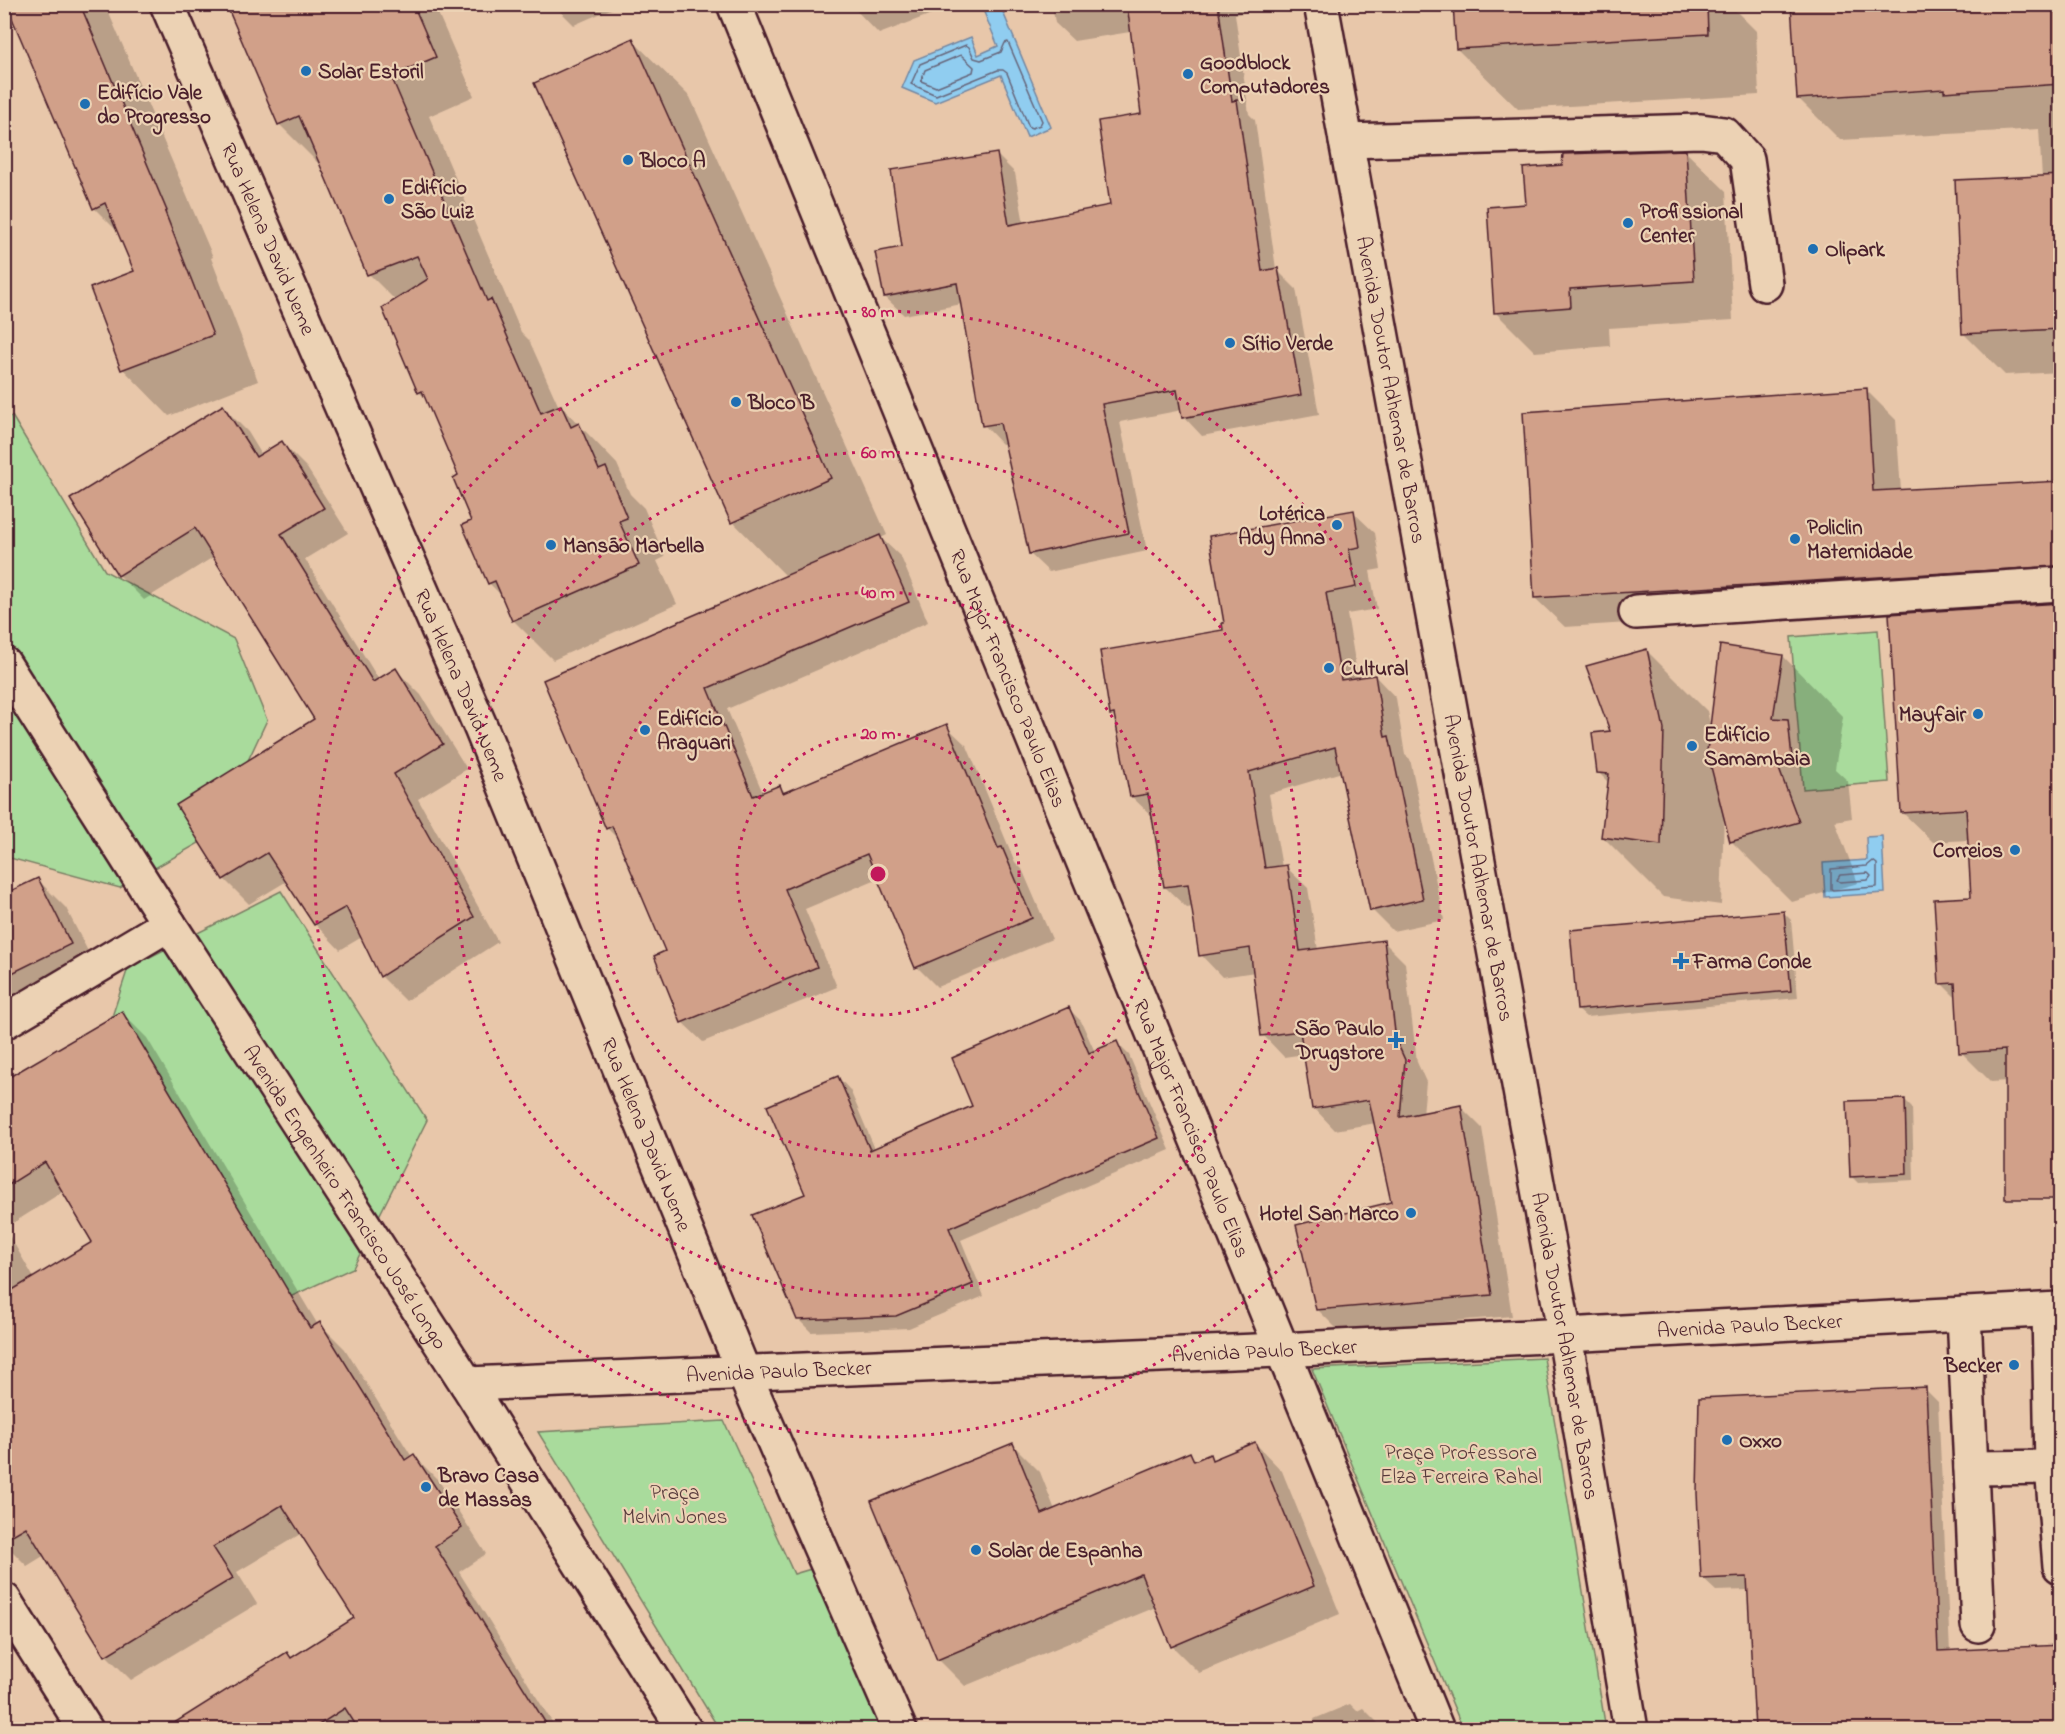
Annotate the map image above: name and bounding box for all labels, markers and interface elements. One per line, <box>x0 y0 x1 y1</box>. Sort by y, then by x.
place label: Goodblock Computadores <box>1200 49 1330 103</box>
place label: Solar Estoril <box>318 58 424 88</box>
marker: Solar Estoril <box>299 64 313 78</box>
marker: Goodblock Computadores <box>1181 67 1195 81</box>
place label: Edifício Vale do Progresso <box>97 79 211 135</box>
marker: Edifício Vale do Progresso <box>78 97 92 111</box>
street label: Rua Helena David Neme <box>212 139 322 341</box>
place label: Bloco A <box>639 147 706 177</box>
marker: Bloco A <box>621 153 635 167</box>
place label: Edifício São Luiz <box>401 174 475 228</box>
marker: Edifício São Luiz <box>382 192 396 206</box>
place label: Profissional Center <box>1640 198 1744 252</box>
marker: Profissional Center <box>1621 216 1635 230</box>
street label: Avenida Doutor Adhemar de Barros <box>1347 234 1433 546</box>
place label: Olipark <box>1825 236 1885 266</box>
marker: Olipark <box>1806 242 1820 256</box>
text: 80 m <box>861 300 895 326</box>
place label: Sítio Verde <box>1242 330 1334 360</box>
marker: Sítio Verde <box>1223 336 1237 350</box>
place label: Bloco B <box>747 389 815 419</box>
marker: Bloco B <box>729 395 743 409</box>
text: 60 m <box>861 441 895 467</box>
place label: Lotérica Ady Anna <box>1238 500 1325 556</box>
place label: Policlin Maternidade <box>1807 514 1913 568</box>
marker: Lotérica Ady Anna <box>1330 518 1344 532</box>
place label: Mansāo Marbella <box>563 532 704 562</box>
marker: Policlin Maternidade <box>1788 532 1802 546</box>
marker: Mansāo Marbella <box>544 538 558 552</box>
street label: Rua Major Francisco Paulo Elias <box>941 545 1073 813</box>
text: 40 m <box>861 581 895 607</box>
street label: Rua Helena David Neme <box>406 585 514 787</box>
place label: Cultural <box>1341 655 1409 685</box>
marker: Cultural <box>1322 661 1336 675</box>
place label: Mayfair <box>1899 701 1966 733</box>
place label: Edifício Araguari <box>657 705 731 761</box>
marker: Mayfair <box>1971 707 1985 721</box>
street label: Avenida Doutor Adhemar de Barros <box>1434 712 1520 1024</box>
place label: Edifício Samambaia <box>1704 721 1810 775</box>
text: 20 m <box>859 722 896 748</box>
marker: Edifício Araguari <box>638 723 652 737</box>
marker: Edifício Samambaia <box>1685 739 1699 753</box>
place label: Correios <box>1933 837 2003 867</box>
marker: Correios <box>2008 843 2022 857</box>
centre of rings <box>868 864 888 884</box>
place label: Farma Conde <box>1692 948 1812 978</box>
marker: Farma Conde <box>1674 954 1688 968</box>
street label: Rua Major Francisco Paulo Elias <box>1124 995 1256 1263</box>
place label: São Paulo Drugstore <box>1295 1015 1385 1071</box>
marker: São Paulo Drugstore <box>1389 1033 1403 1047</box>
street label: Rua Helena David Neme <box>592 1034 698 1237</box>
street label: Avenida Engenheiro Francisco José Longo <box>234 1040 454 1356</box>
street label: Avenida Doutor Adhemar de Barros <box>1522 1190 1605 1502</box>
place label: Hotel San Marco <box>1259 1200 1399 1230</box>
marker: Hotel San Marco <box>1404 1206 1418 1220</box>
street label: Avenida Paulo Becker <box>1656 1307 1844 1347</box>
street label: Avenida Paulo Becker <box>1171 1333 1358 1372</box>
place label: Becker <box>1943 1352 2002 1382</box>
street label: Avenida Paulo Becker <box>685 1354 873 1392</box>
marker: Becker <box>2007 1358 2021 1372</box>
place label: Oxxo <box>1739 1427 1782 1457</box>
marker: Oxxo <box>1720 1433 1734 1447</box>
park label: Praça Professora Elza Ferreira Rahal <box>1380 1439 1542 1493</box>
place label: Bravo Casa de Massas <box>437 1462 539 1516</box>
park label: Praça Melvin Jones <box>623 1479 727 1533</box>
marker: Bravo Casa de Massas <box>419 1480 433 1494</box>
place label: Solar de Espanha <box>988 1537 1143 1567</box>
marker: Solar de Espanha <box>969 1543 983 1557</box>

